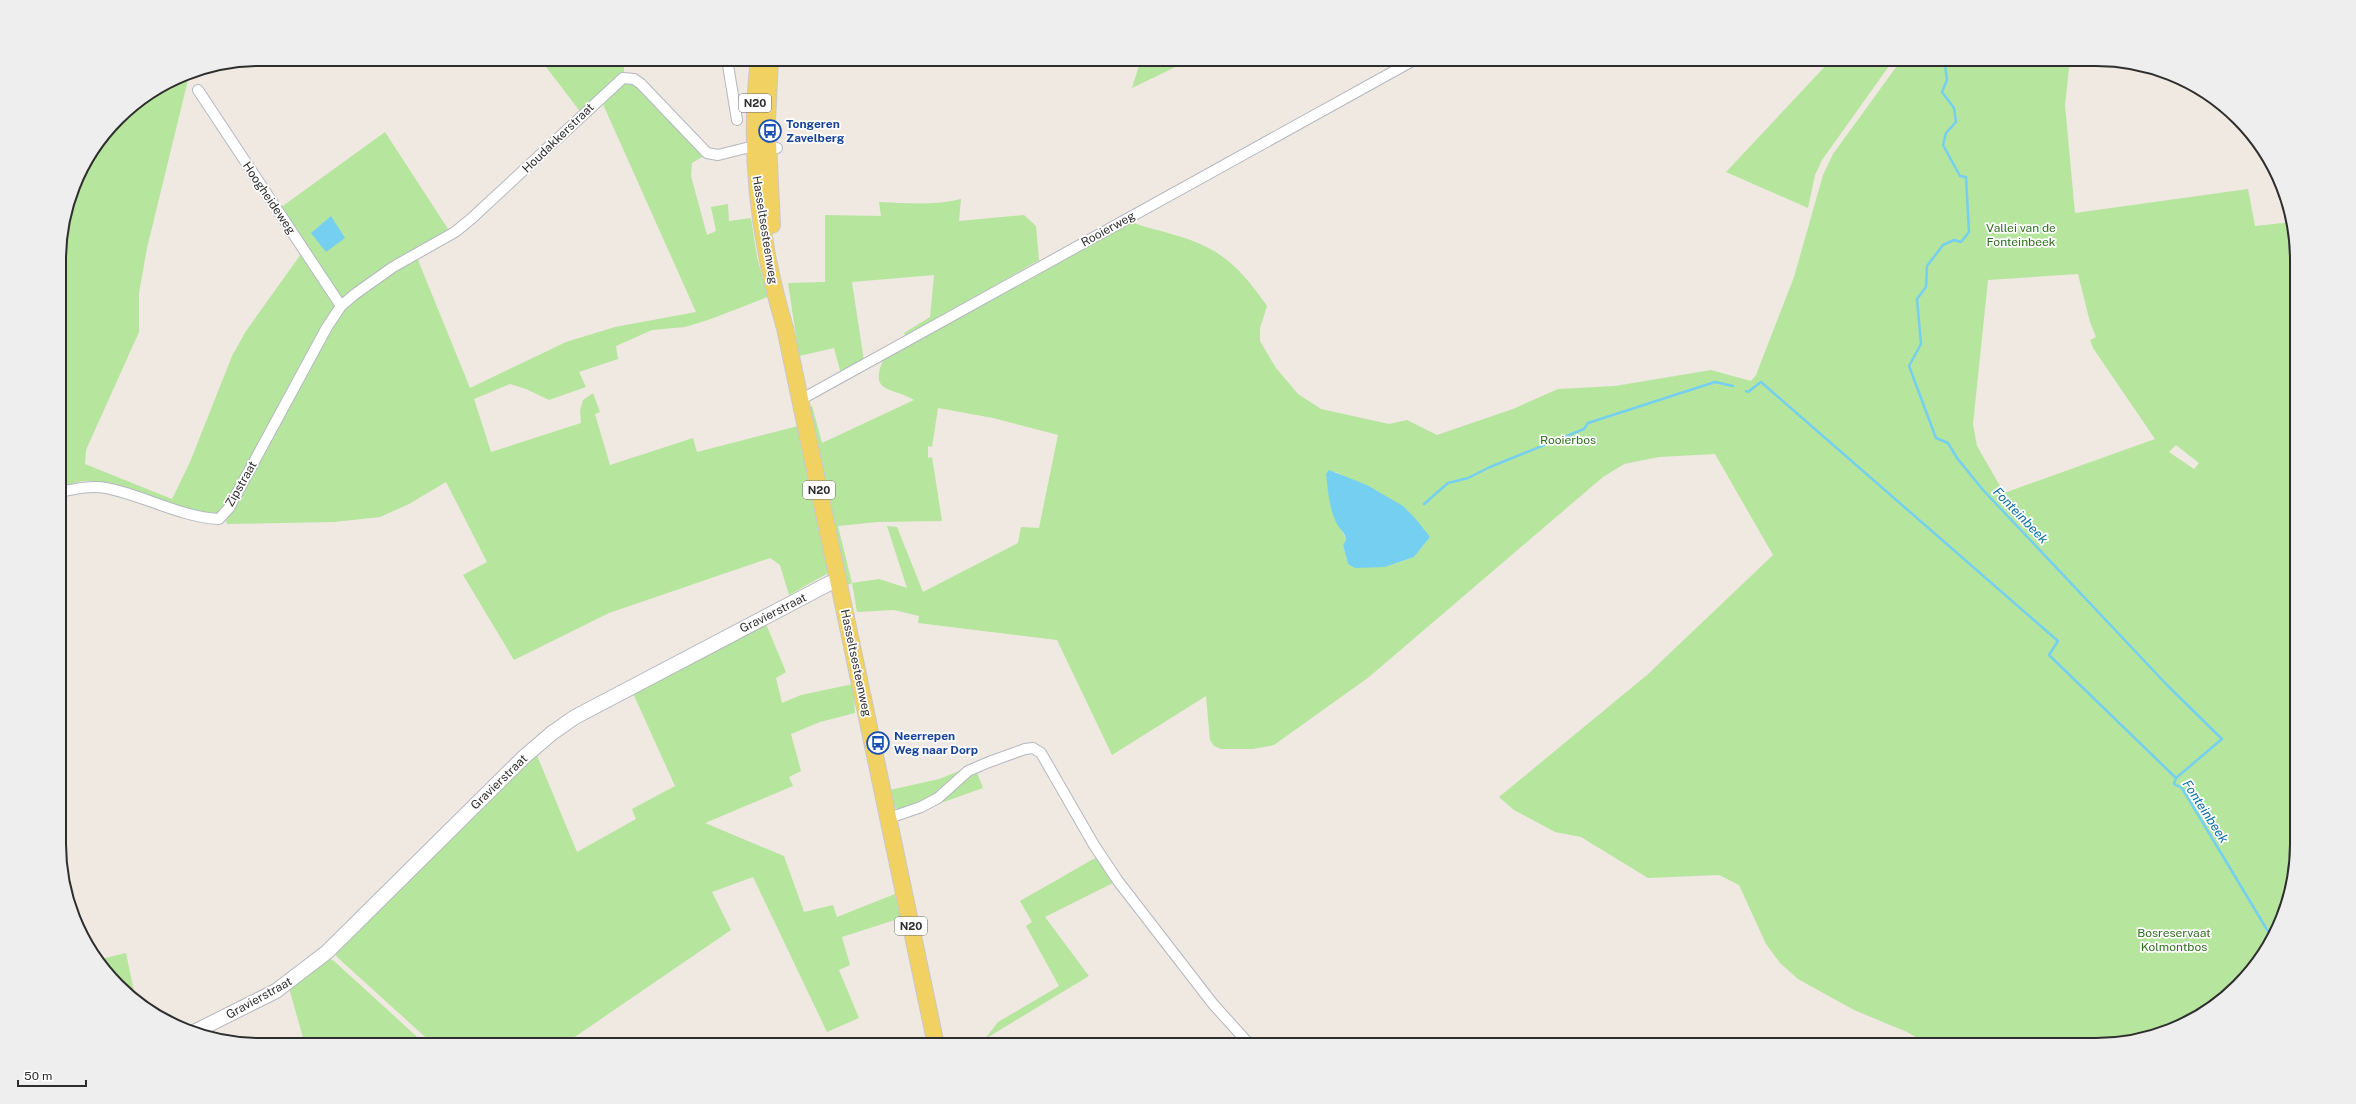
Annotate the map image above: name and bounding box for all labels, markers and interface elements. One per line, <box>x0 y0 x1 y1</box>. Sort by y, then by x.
road number: N20 <box>739 94 771 112</box>
street label: Houdakkerstraat <box>519 100 597 176</box>
place label: Tongeren Zavelberg <box>786 117 845 145</box>
bus stop icon: Tongeren Zavelberg <box>757 118 783 144</box>
street label: Hoogheideweg <box>240 159 298 237</box>
street label: Hasseltsesteenweg <box>750 175 780 285</box>
street label: Rooierweg <box>1079 208 1137 250</box>
park label: Vallei van de Fonteinbeek <box>1986 221 2056 249</box>
park label: Rooierbos <box>1540 433 1596 447</box>
street label: Zipstraat <box>222 458 260 509</box>
road number: N20 <box>803 481 835 499</box>
water label: Fonteinbeek <box>1990 484 2051 547</box>
street label: Gravierstraat <box>737 590 809 636</box>
street label: Hasseltsesteenweg <box>838 608 874 718</box>
place label: Neerrepen Weg naar Dorp <box>894 729 978 757</box>
bus stop icon: Neerrepen Weg naar Dorp <box>865 730 891 756</box>
street label: Gravierstraat <box>468 751 530 812</box>
water label: Fonteinbeek <box>2180 777 2232 846</box>
road number: N20 <box>895 917 927 935</box>
park label: Bosreservaat Kolmontbos <box>2137 926 2211 954</box>
street label: Gravierstraat <box>224 974 295 1022</box>
scale bar <box>18 1062 86 1088</box>
text: 50 m <box>24 1069 52 1083</box>

